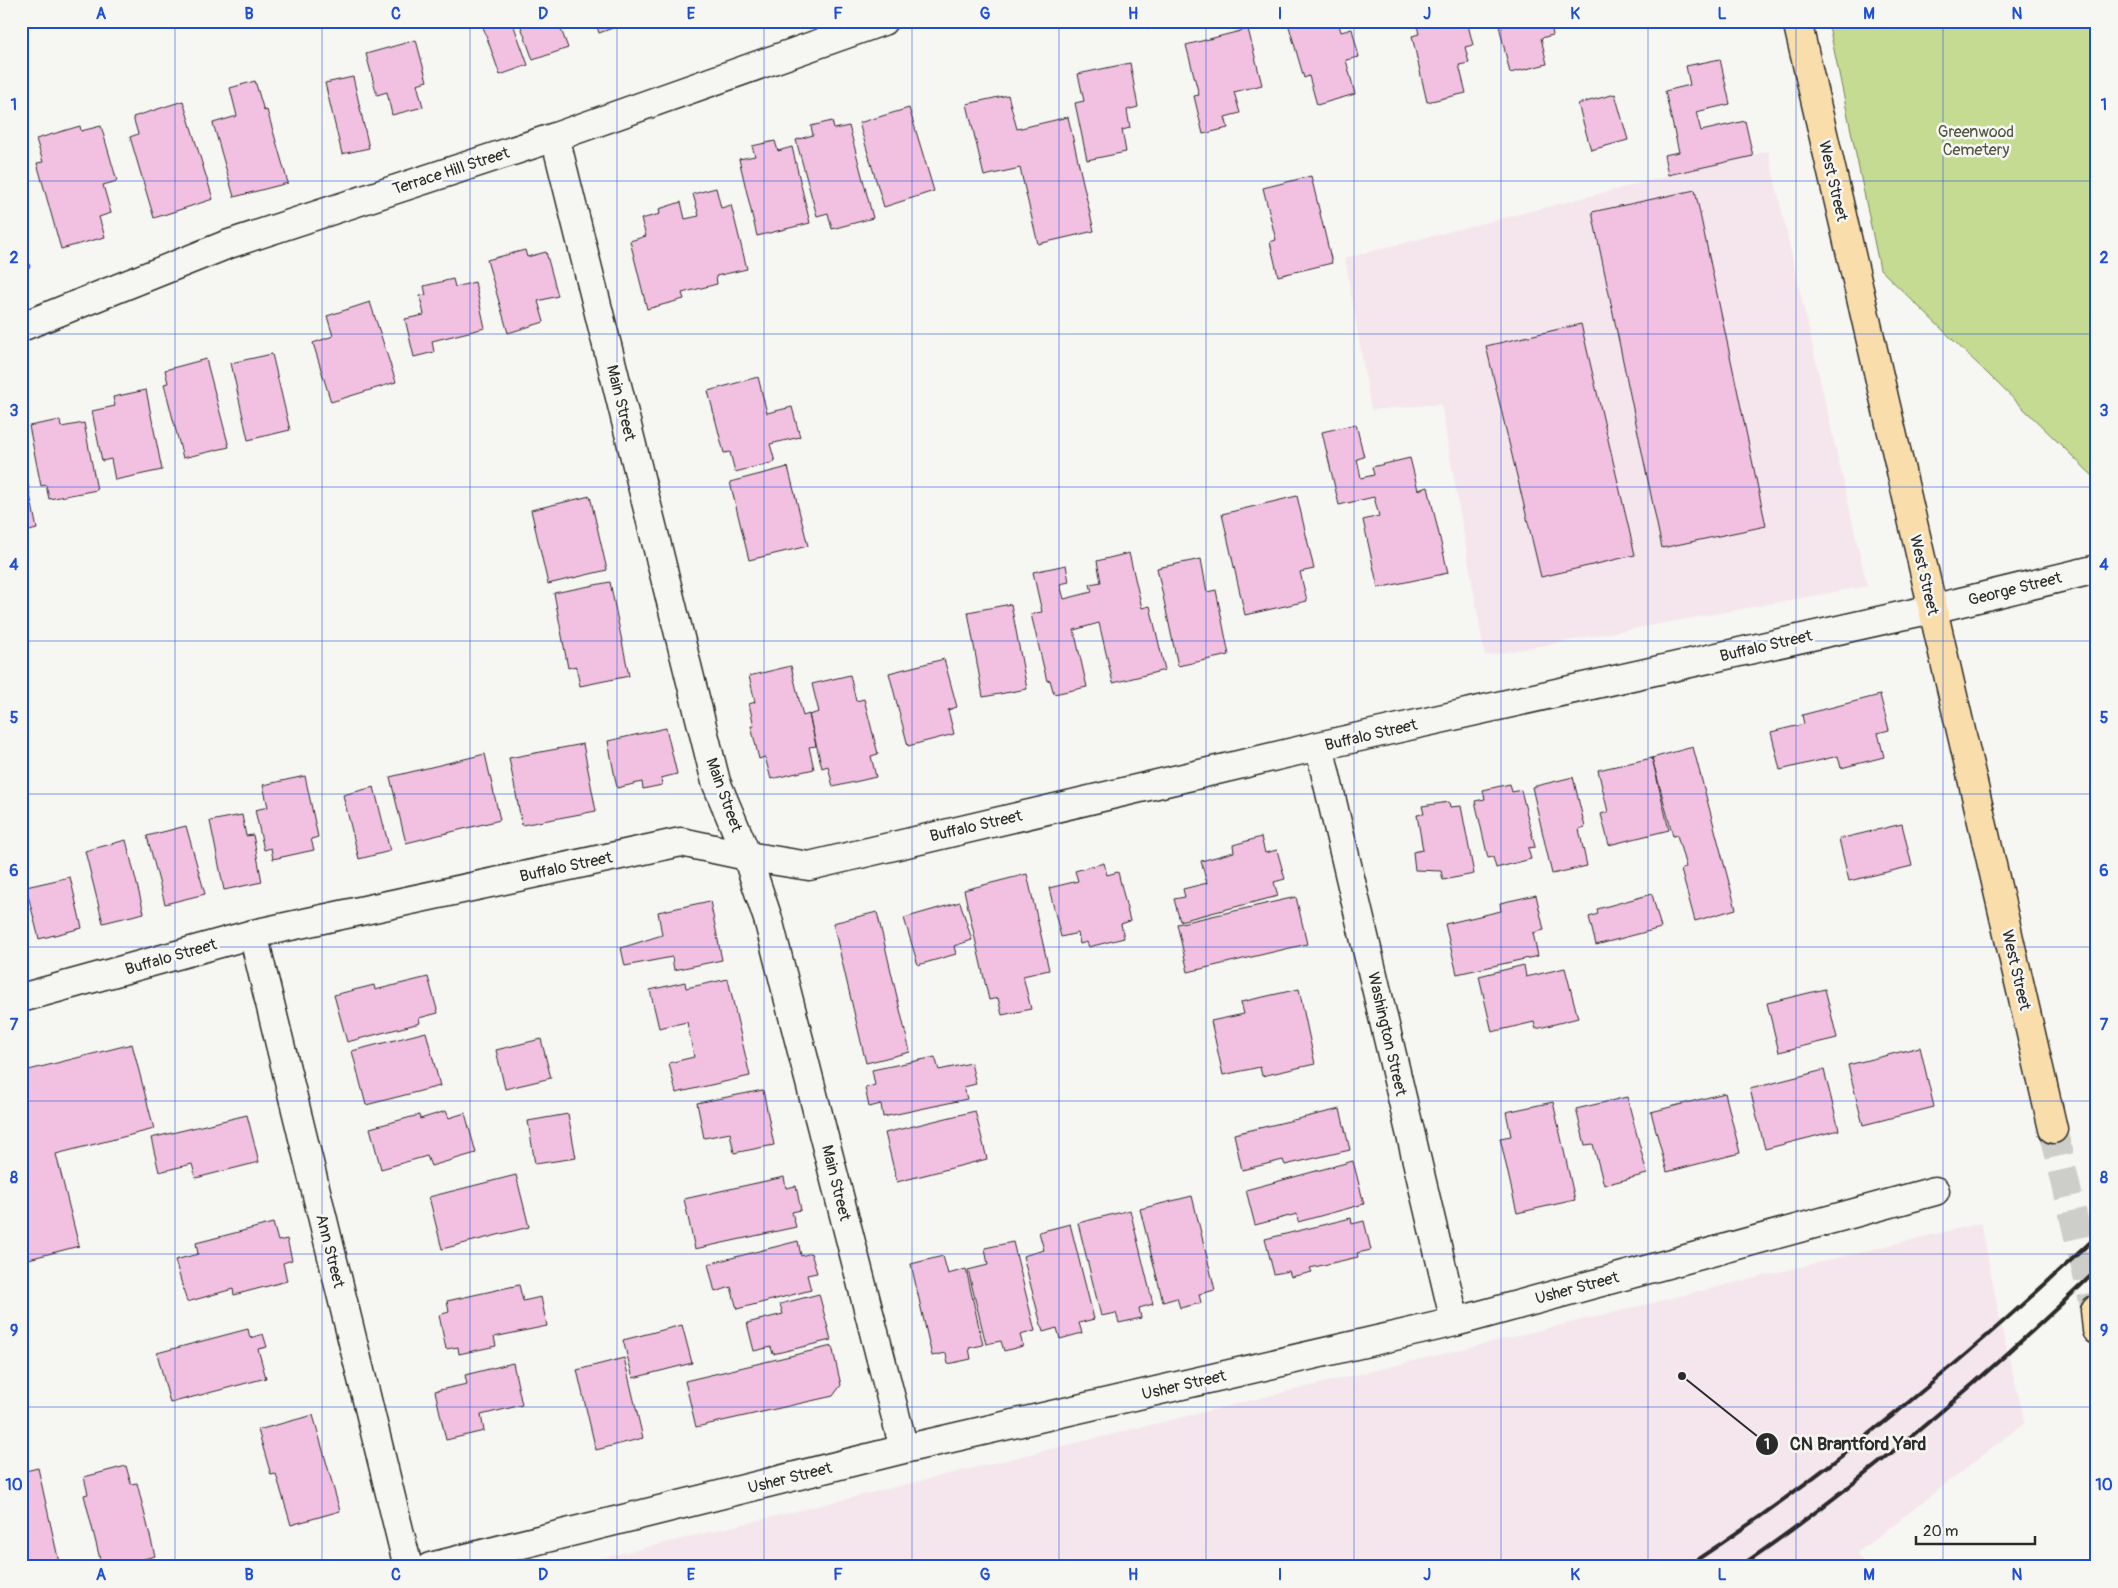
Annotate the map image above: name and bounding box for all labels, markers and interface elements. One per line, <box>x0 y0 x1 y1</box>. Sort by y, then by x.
text: A <box>96 4 107 24</box>
text: B <box>244 4 254 24</box>
text: C <box>391 4 401 24</box>
text: D <box>538 4 548 24</box>
text: E <box>687 4 696 24</box>
text: F <box>833 4 843 24</box>
text: G <box>980 4 991 24</box>
text: H <box>1128 4 1138 24</box>
text: I <box>1278 4 1282 24</box>
text: J <box>1423 4 1431 24</box>
text: K <box>1570 4 1580 24</box>
text: L <box>1717 4 1727 24</box>
text: M <box>1863 4 1875 24</box>
text: N <box>2012 4 2023 24</box>
text: 1 <box>11 95 17 115</box>
text: 1 <box>2101 95 2107 115</box>
park label: Greenwood Cemetery <box>1938 122 2014 160</box>
street label: West Street <box>1814 139 1852 224</box>
street label: Terrace Hill Street <box>390 143 512 199</box>
text: 2 <box>10 248 19 268</box>
text: 2 <box>2100 248 2109 268</box>
street label: Main Street <box>602 363 640 444</box>
text: 3 <box>10 401 19 421</box>
text: 3 <box>2100 401 2109 421</box>
street label: West Street <box>1905 533 1943 618</box>
text: 4 <box>9 555 19 575</box>
text: 4 <box>2099 555 2109 575</box>
street label: George Street <box>1966 568 2064 610</box>
street label: Buffalo Street <box>1718 626 1815 666</box>
text: 5 <box>10 708 19 728</box>
text: 5 <box>2100 708 2109 728</box>
street label: Buffalo Street <box>1323 715 1420 755</box>
street label: Main Street <box>701 755 747 835</box>
street label: Buffalo Street <box>928 806 1025 846</box>
street label: Buffalo Street <box>518 847 615 887</box>
text: 6 <box>9 861 19 881</box>
text: 6 <box>2099 861 2109 881</box>
street label: West Street <box>1997 928 2035 1013</box>
street label: Buffalo Street <box>123 934 220 980</box>
street label: Washington Street <box>1363 970 1411 1098</box>
text: 7 <box>10 1015 19 1035</box>
text: 7 <box>2100 1015 2109 1035</box>
street label: Main Street <box>817 1143 855 1224</box>
text: 8 <box>10 1168 18 1188</box>
text: 8 <box>2100 1168 2108 1188</box>
street label: Ann Street <box>311 1212 349 1291</box>
street label: Usher Street <box>1533 1267 1622 1309</box>
text: 9 <box>10 1321 18 1341</box>
text: 9 <box>2100 1321 2108 1341</box>
street label: Usher Street <box>1140 1365 1229 1404</box>
callout: CN Brantford Yard <box>1755 1428 1936 1461</box>
text: CN Brantford Yard <box>1790 1433 1926 1456</box>
text: 1 <box>1764 1435 1770 1454</box>
street label: Usher Street <box>746 1458 835 1498</box>
text: 10 <box>5 1475 23 1495</box>
text: 10 <box>2095 1475 2113 1495</box>
scale bar <box>1916 1513 2034 1545</box>
text: 20 m <box>1923 1522 1958 1541</box>
text: A <box>96 1565 107 1585</box>
text: B <box>244 1565 254 1585</box>
text: C <box>391 1565 401 1585</box>
text: D <box>538 1565 548 1585</box>
text: E <box>687 1565 696 1585</box>
text: F <box>833 1565 843 1585</box>
text: G <box>980 1565 991 1585</box>
text: H <box>1128 1565 1138 1585</box>
text: I <box>1278 1565 1282 1585</box>
text: J <box>1423 1565 1431 1585</box>
text: K <box>1570 1565 1580 1585</box>
text: L <box>1717 1565 1727 1585</box>
text: M <box>1863 1565 1875 1585</box>
text: N <box>2012 1565 2023 1585</box>

